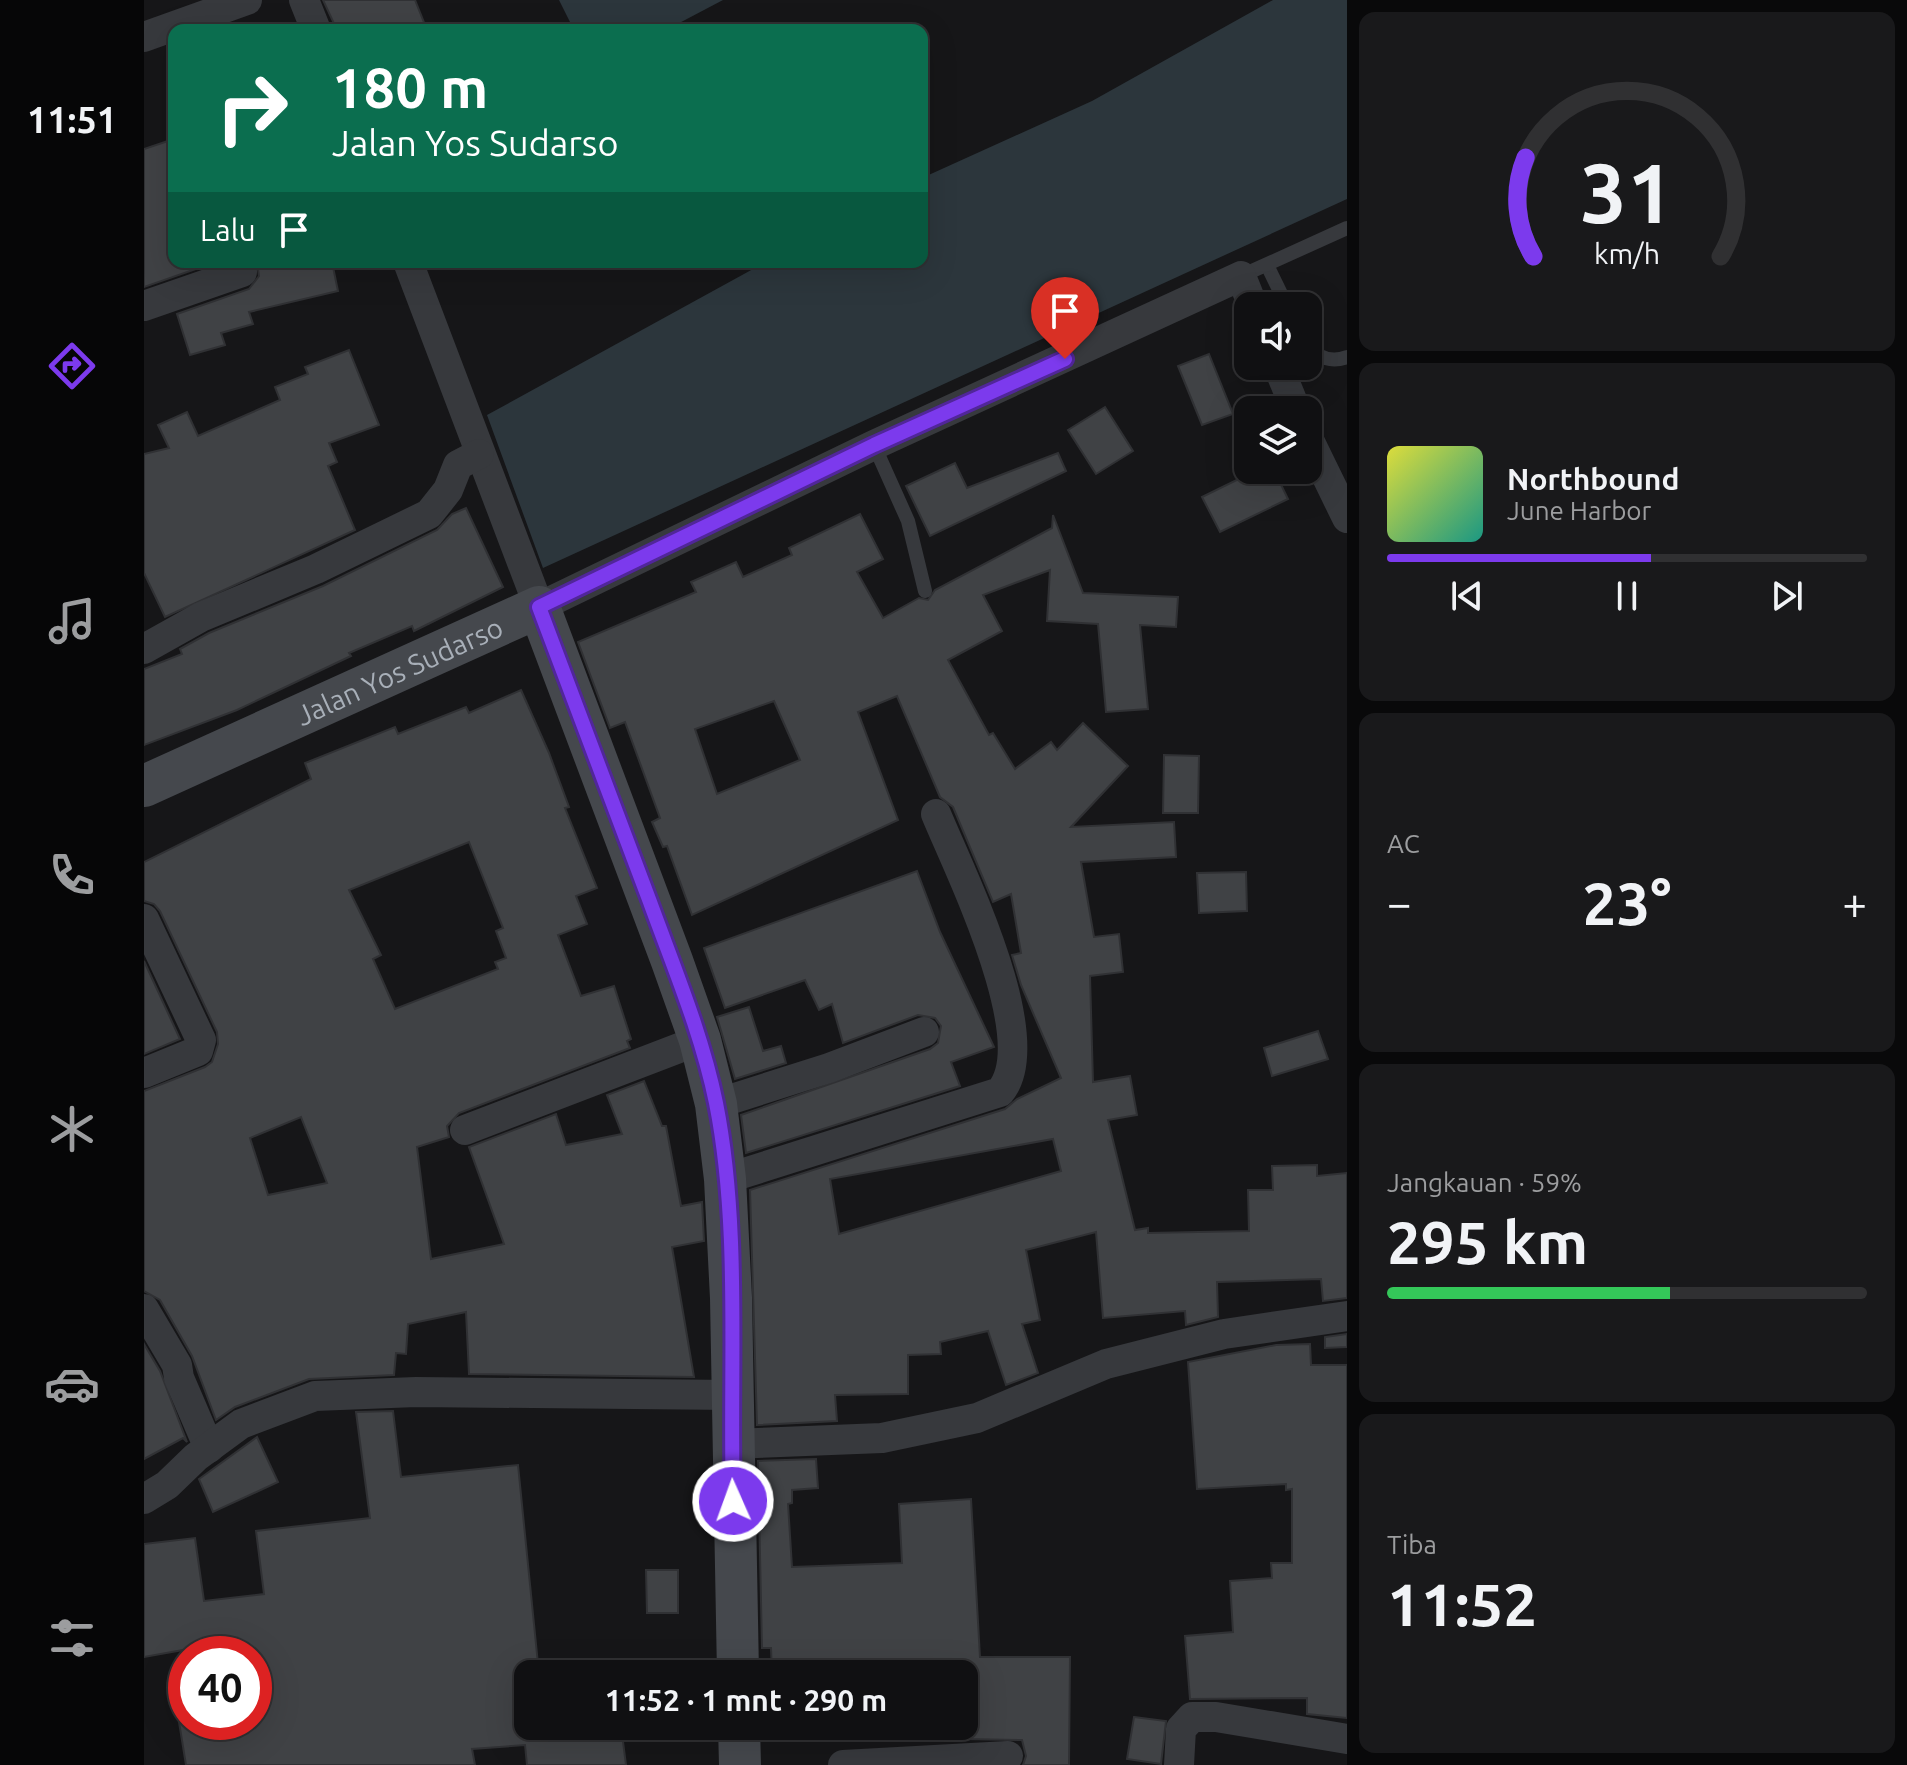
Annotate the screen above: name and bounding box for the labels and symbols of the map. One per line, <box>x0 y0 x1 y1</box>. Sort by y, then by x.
pin <box>1031 277 1099 359</box>
street label: Jalan Yos Sudarso <box>291 610 507 731</box>
position arrow <box>691 1459 775 1543</box>
speed limit sign: 40 <box>168 1636 272 1740</box>

